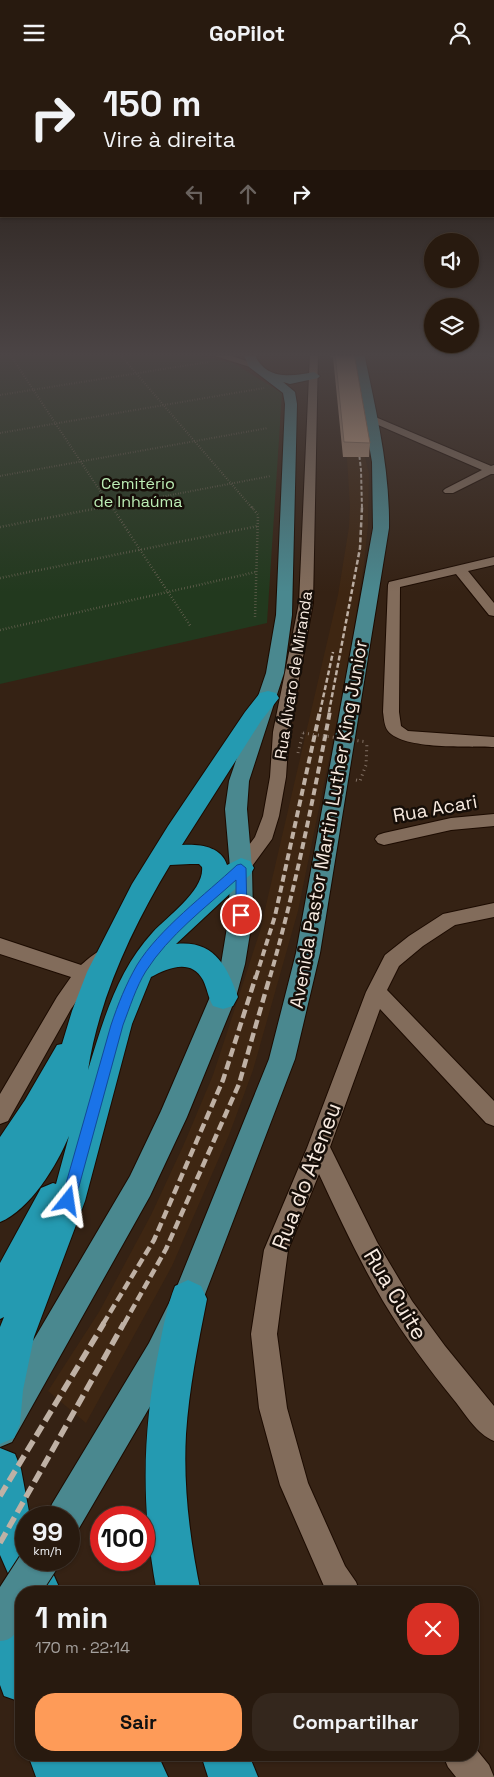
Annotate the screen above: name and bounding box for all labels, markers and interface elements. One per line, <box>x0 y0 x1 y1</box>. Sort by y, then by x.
icon: menu <box>20 19 48 47</box>
text: GoPilot <box>209 19 285 47</box>
icon: person <box>446 19 474 47</box>
text: 150 m <box>103 82 201 126</box>
icon: right <box>20 85 85 150</box>
text: Vire à direita <box>103 125 235 153</box>
icon: left <box>181 180 209 208</box>
icon: ahead <box>234 180 262 208</box>
icon: right <box>287 180 315 208</box>
map controls <box>424 233 479 353</box>
button: sound <box>424 233 479 288</box>
button: layers <box>424 298 479 353</box>
park label: Cemitério de Inhaúma <box>93 473 183 512</box>
street label: Rua Álvaro de Miranda <box>270 589 317 761</box>
street label: Avenida Pastor Martin Luther King Junior <box>284 638 373 1010</box>
street label: Rua Acari <box>391 789 479 828</box>
pin <box>220 894 262 936</box>
icon: arrive <box>227 901 255 929</box>
street label: Rua do Ateneu <box>265 1099 347 1253</box>
position arrow <box>41 1174 93 1226</box>
street label: Rua Cuite <box>358 1243 434 1345</box>
speed limit sign: 100 <box>90 1506 155 1571</box>
text: 99 <box>32 1516 63 1548</box>
text: km/h <box>33 1543 62 1559</box>
text: 1 min <box>35 1598 108 1637</box>
button: close <box>407 1603 459 1655</box>
text: 170 m · 22:14 <box>35 1637 130 1658</box>
button: Sair <box>35 1693 242 1751</box>
button: Compartilhar <box>252 1693 459 1751</box>

